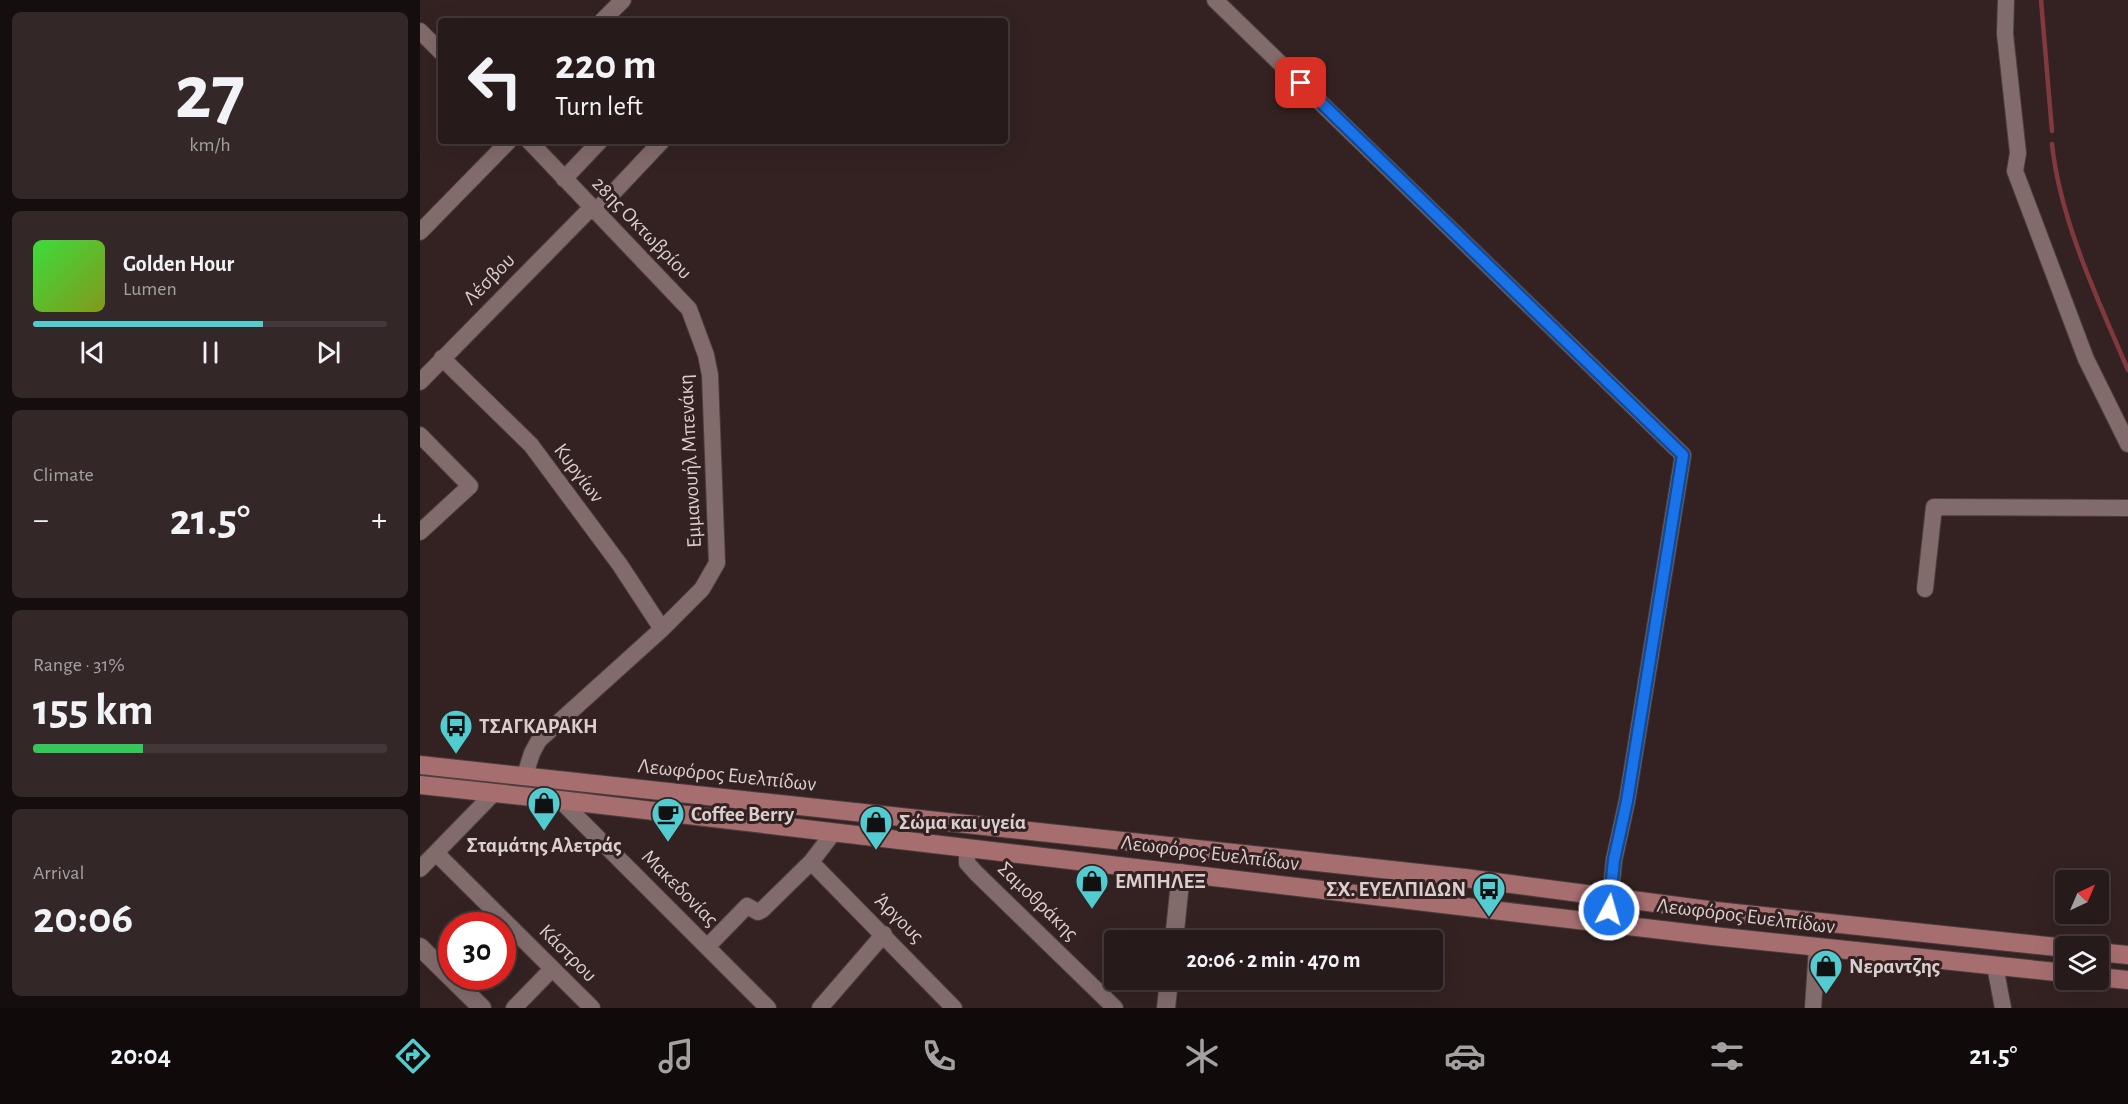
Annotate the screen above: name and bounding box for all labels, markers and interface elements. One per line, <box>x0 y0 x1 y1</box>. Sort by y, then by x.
icon: left <box>456 42 534 120</box>
text: 220 m <box>555 44 657 86</box>
text: 27 <box>175 55 245 133</box>
pin <box>1275 57 1326 108</box>
icon: arrive <box>1284 66 1317 99</box>
text: Turn left <box>555 93 643 120</box>
text: km/h <box>189 135 231 155</box>
street label: 28ης Οκτωβρίου <box>588 173 696 283</box>
street label: Λέσβου <box>459 249 519 309</box>
text: Golden Hour <box>123 253 234 275</box>
text: Lumen <box>123 279 177 299</box>
icon: previous <box>76 336 109 369</box>
icon: pause <box>194 336 227 369</box>
icon: next <box>312 336 345 369</box>
street label: Εμμανουήλ Μπενάκη <box>675 374 705 548</box>
street label: Κυργίων <box>550 439 608 507</box>
text: Climate <box>33 465 94 485</box>
text: 21.5° <box>170 498 250 543</box>
text: − <box>33 504 49 537</box>
text: + <box>371 504 387 537</box>
text: Range · 31% <box>33 655 125 675</box>
text: 155 km <box>33 688 153 733</box>
bus stop icon: ΤΣΑΓΚΑΡΑΚΗ <box>438 708 474 755</box>
place label: ΤΣΑΓΚΑΡΑΚΗ <box>479 716 598 737</box>
street label: Λεωφόρος Ευελπίδων <box>637 755 817 795</box>
shop icon: Σταμάτης Αλετράς <box>526 785 562 832</box>
cafe icon: Coffee Berry <box>650 796 686 843</box>
place label: Coffee Berry <box>691 804 795 825</box>
shop icon: Σώμα και υγεία <box>858 804 894 851</box>
place label: Σώμα και υγεία <box>899 812 1026 833</box>
street label: Λεωφόρος Ευελπίδων <box>1120 832 1300 874</box>
place label: Σταμάτης Αλετράς <box>466 835 622 856</box>
street label: Μακεδονίας <box>638 846 722 930</box>
street label: Σαμοθράκης <box>994 858 1082 944</box>
text: Arrival <box>33 863 84 883</box>
shop icon: ΕΜΠΗΛΕΞ <box>1074 863 1110 910</box>
north arrow <box>2055 870 2109 924</box>
map controls <box>2055 870 2109 990</box>
place label: ΕΜΠΗΛΕΞ <box>1115 871 1206 892</box>
bus stop icon: ΣΧ. ΕΥΕΛΠΙΔΩΝ <box>1471 871 1507 918</box>
position arrow <box>1577 878 1641 942</box>
place label: ΣΧ. ΕΥΕΛΠΙΔΩΝ <box>1326 879 1466 900</box>
street label: Άργους <box>870 889 928 947</box>
street label: Λεωφόρος Ευελπίδων <box>1656 895 1836 937</box>
text: 20:06 <box>33 896 133 941</box>
speed limit sign: 30 <box>438 912 516 990</box>
street label: Κάστρου <box>535 920 601 986</box>
button: layers <box>2055 936 2109 990</box>
shop icon: Νεραντζης <box>1808 948 1844 995</box>
text: 20:06 · 2 min · 470 m <box>1186 949 1361 971</box>
place label: Νεραντζης <box>1849 956 1940 977</box>
icon: directions <box>392 1035 434 1077</box>
icon: music <box>655 1035 697 1077</box>
icon: phone <box>918 1035 960 1077</box>
icon: climate <box>1181 1035 1223 1077</box>
icon: car <box>1444 1035 1486 1077</box>
icon: filters <box>1706 1035 1748 1077</box>
text: 20:04 <box>110 1042 171 1069</box>
text: 21.5° <box>1969 1042 2018 1069</box>

